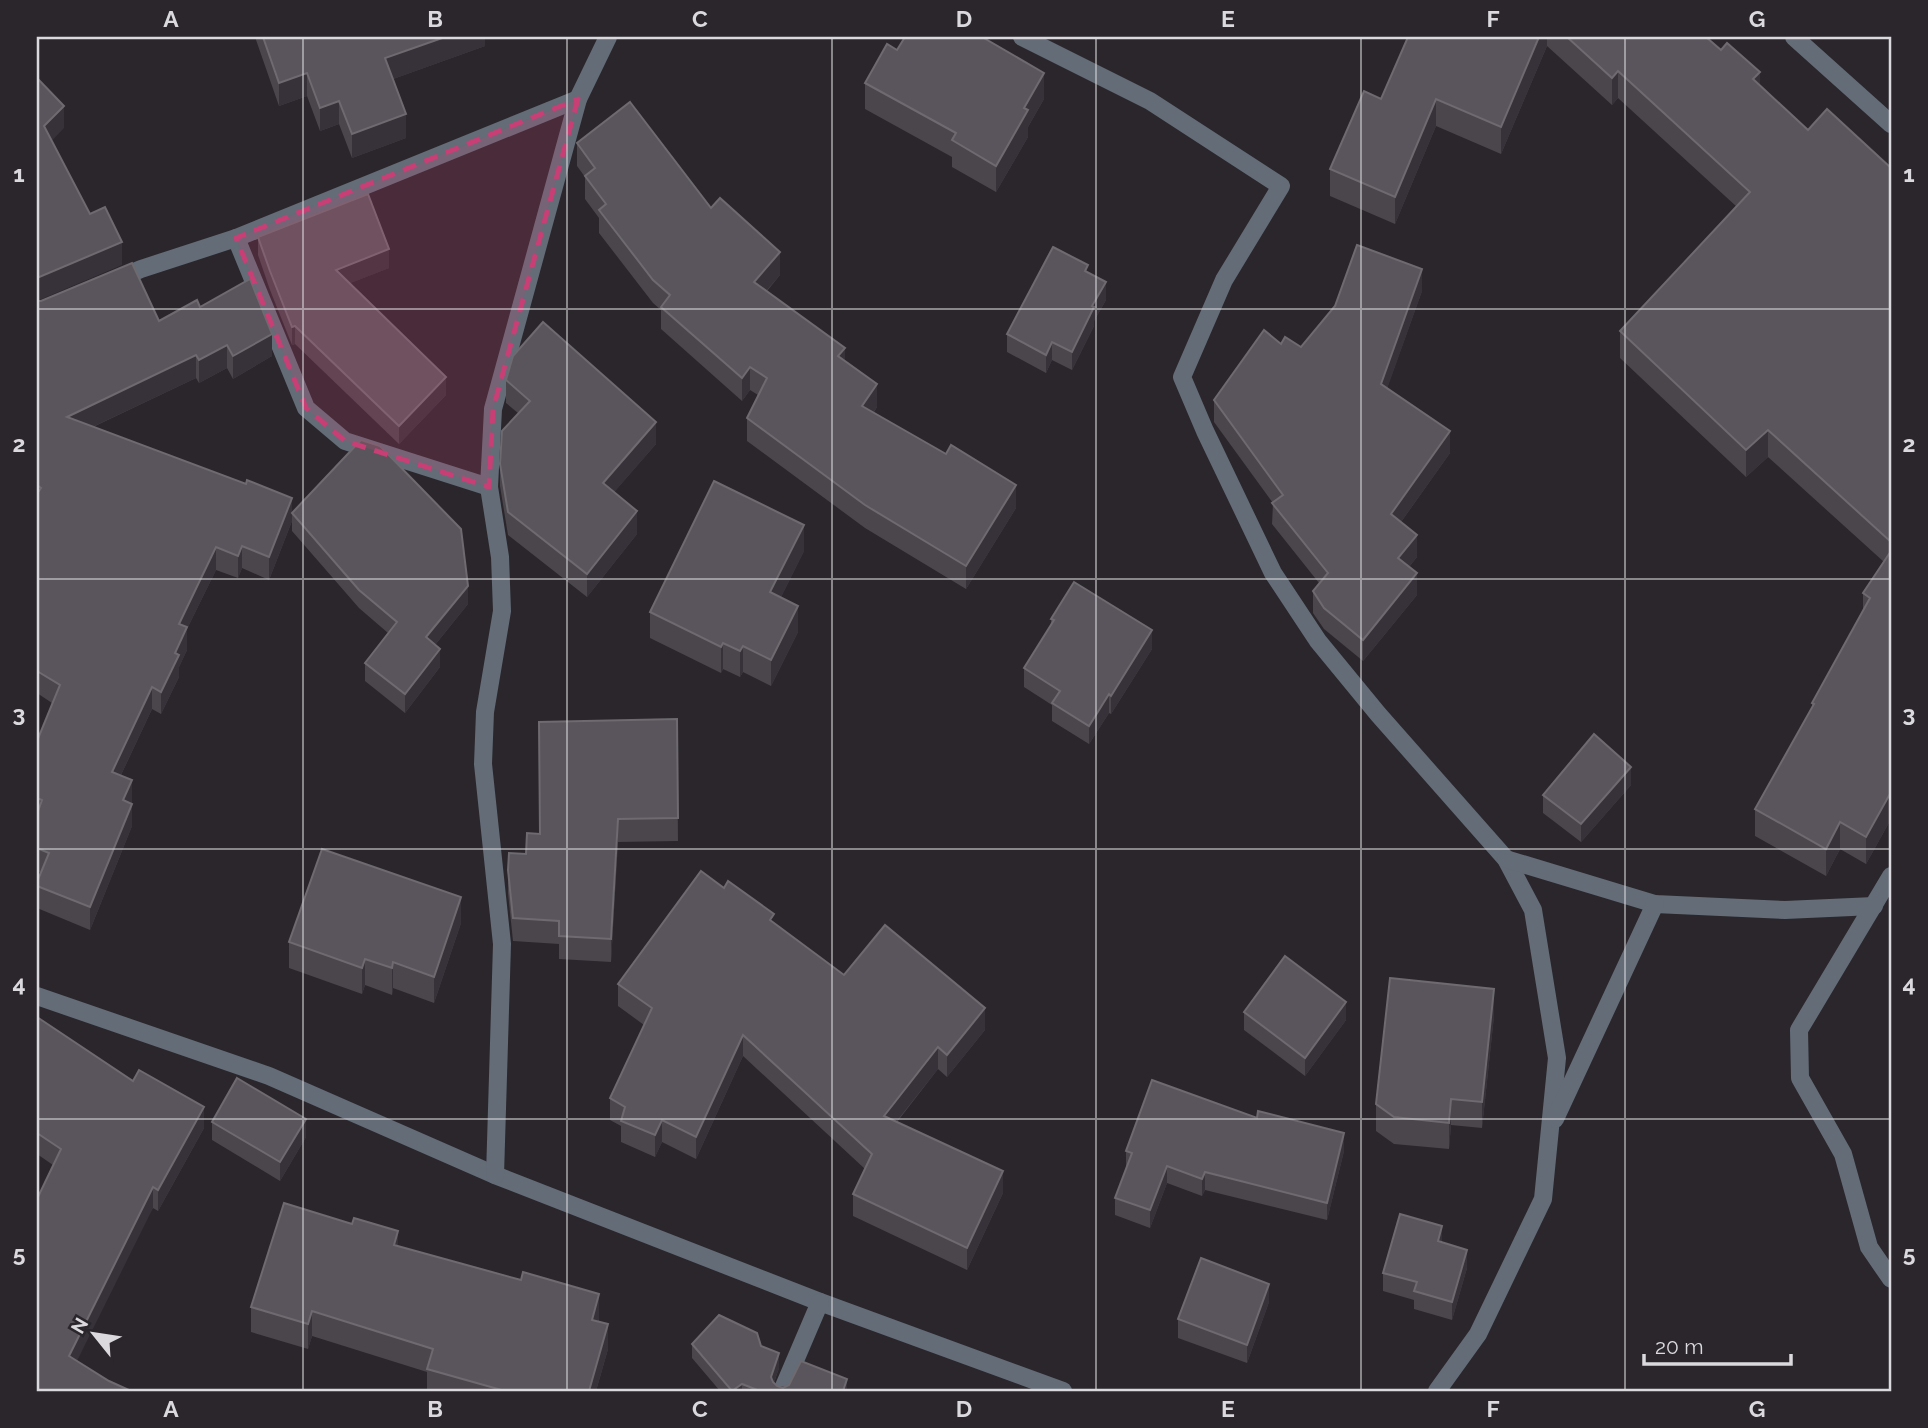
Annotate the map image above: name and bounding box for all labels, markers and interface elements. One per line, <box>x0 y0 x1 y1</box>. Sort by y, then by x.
text: A <box>163 5 179 32</box>
text: B <box>427 5 443 32</box>
text: C <box>692 5 708 32</box>
text: D <box>956 5 972 32</box>
text: E <box>1221 5 1235 32</box>
text: F <box>1486 5 1500 32</box>
text: G <box>1749 5 1765 32</box>
text: 1 <box>13 160 25 187</box>
text: 1 <box>1903 160 1915 187</box>
text: 2 <box>13 430 25 457</box>
text: 2 <box>1903 430 1915 457</box>
text: 3 <box>13 700 25 727</box>
text: 3 <box>1903 700 1915 727</box>
text: 4 <box>12 970 26 997</box>
text: 4 <box>1902 970 1916 997</box>
text: 5 <box>13 1240 26 1267</box>
text: 5 <box>1903 1240 1916 1267</box>
north arrow <box>60 1298 130 1368</box>
text: N <box>66 1314 92 1337</box>
scale bar <box>1644 1323 1792 1367</box>
text: 20 m <box>1655 1334 1703 1359</box>
text: A <box>163 1395 179 1422</box>
text: B <box>427 1395 443 1422</box>
text: C <box>692 1395 708 1422</box>
text: D <box>956 1395 972 1422</box>
text: E <box>1221 1395 1235 1422</box>
text: F <box>1486 1395 1500 1422</box>
text: G <box>1749 1395 1765 1422</box>

